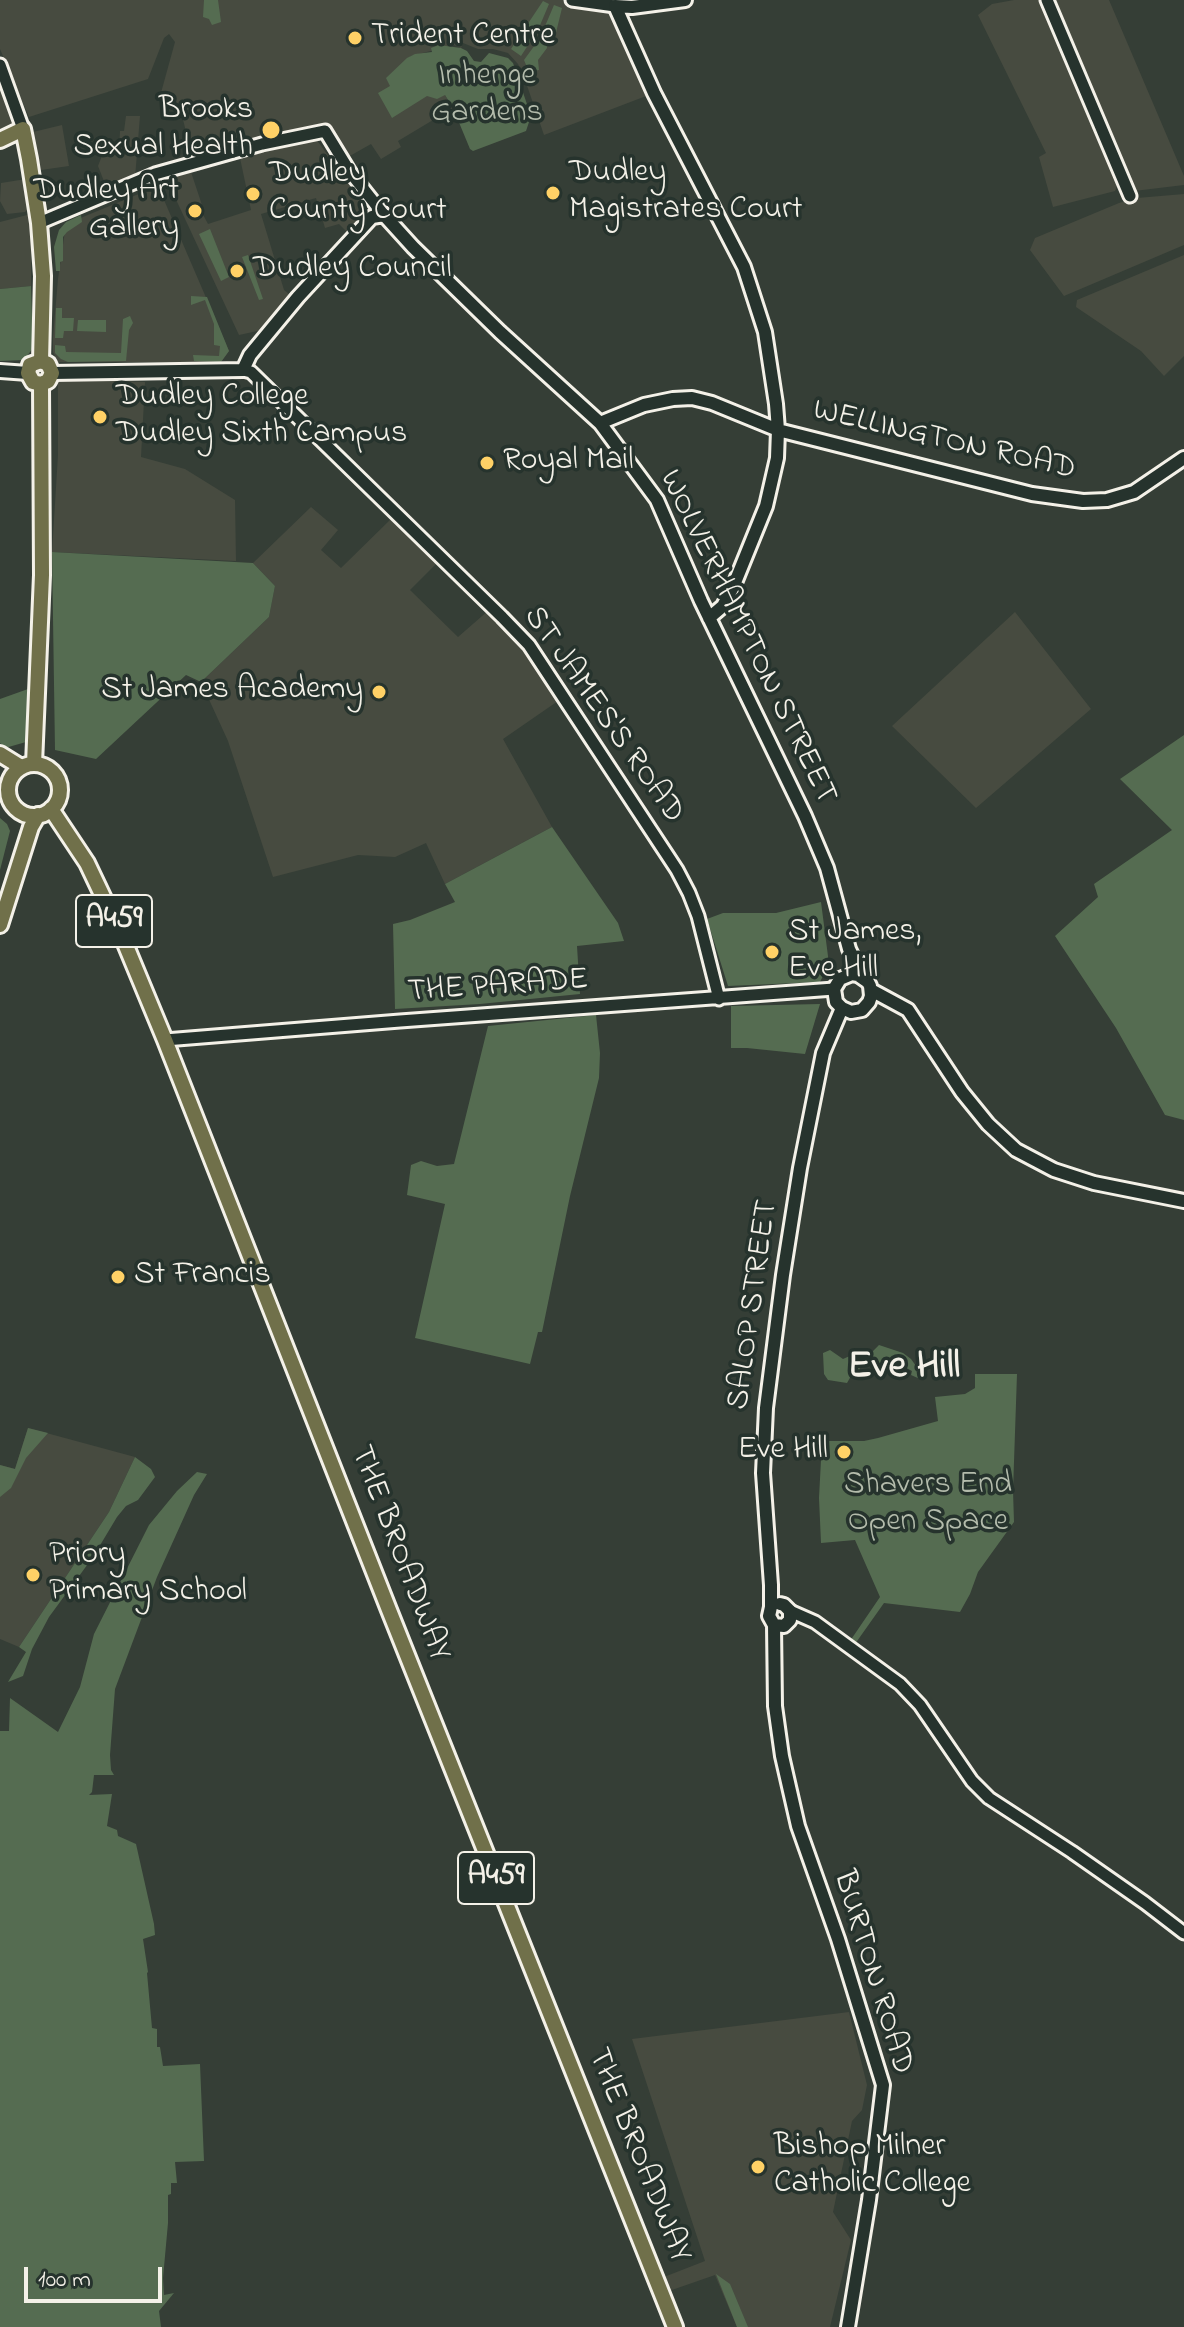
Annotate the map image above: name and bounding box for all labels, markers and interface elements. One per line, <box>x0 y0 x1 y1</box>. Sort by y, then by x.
place label: Trident Centre <box>371 19 555 57</box>
marker: Trident Centre <box>346 29 364 47</box>
park label: Inhenge Gardens <box>431 59 543 134</box>
place label: Brooks Sexual Health <box>73 93 253 168</box>
marker: Brooks Sexual Health <box>260 119 282 141</box>
place label: Dudley Magistrates Court <box>569 156 803 231</box>
place label: Dudley County Court <box>269 157 447 232</box>
place label: Dudley Art Gallery <box>33 174 179 249</box>
marker: Dudley Magistrates Court <box>544 184 562 202</box>
marker: Dudley County Court <box>244 185 262 203</box>
marker: Dudley Art Gallery <box>186 202 204 220</box>
place label: Dudley Council <box>253 252 452 290</box>
marker: Dudley Council <box>228 262 246 280</box>
place label: Dudley College Dudley Sixth Campus <box>116 380 407 455</box>
street label: WELLINGTON ROAD <box>809 393 1079 491</box>
marker: Dudley College Dudley Sixth Campus <box>91 408 109 426</box>
place label: Royal Mail <box>503 444 634 482</box>
marker: Royal Mail <box>478 454 496 472</box>
street label: WOLVERHAMPTON STREET <box>648 465 844 811</box>
street label: ST JAMES'S ROAD <box>513 600 691 832</box>
place label: St James Academy <box>101 673 363 711</box>
marker: St James Academy <box>370 683 388 701</box>
road number: A459 <box>76 895 152 947</box>
place label: St James, Eve Hill <box>788 915 921 990</box>
marker: St James, Eve Hill <box>763 943 781 961</box>
street label: THE PARADE <box>406 963 590 1013</box>
street label: SALOP STREET <box>721 1198 789 1412</box>
place label: St Francis <box>134 1258 271 1296</box>
marker: St Francis <box>109 1268 127 1286</box>
district label: Eve Hill <box>848 1345 960 1393</box>
place label: Eve Hill <box>738 1433 828 1471</box>
street label: THE BROADWAY <box>339 1441 457 1667</box>
marker: Eve Hill <box>835 1443 853 1461</box>
park label: Shavers End Open Space <box>844 1468 1012 1543</box>
place label: Priory Primary School <box>49 1538 247 1613</box>
marker: Priory Primary School <box>24 1566 42 1584</box>
road number: A459 <box>458 1852 534 1904</box>
street label: BURTON ROAD <box>822 1867 920 2079</box>
street label: THE BROADWAY <box>577 2043 697 2269</box>
place label: Bishop Milner Catholic College <box>774 2130 971 2205</box>
marker: Bishop Milner Catholic College <box>749 2158 767 2176</box>
scale bar <box>28 2251 166 2301</box>
text: 100 m <box>38 2263 91 2298</box>

